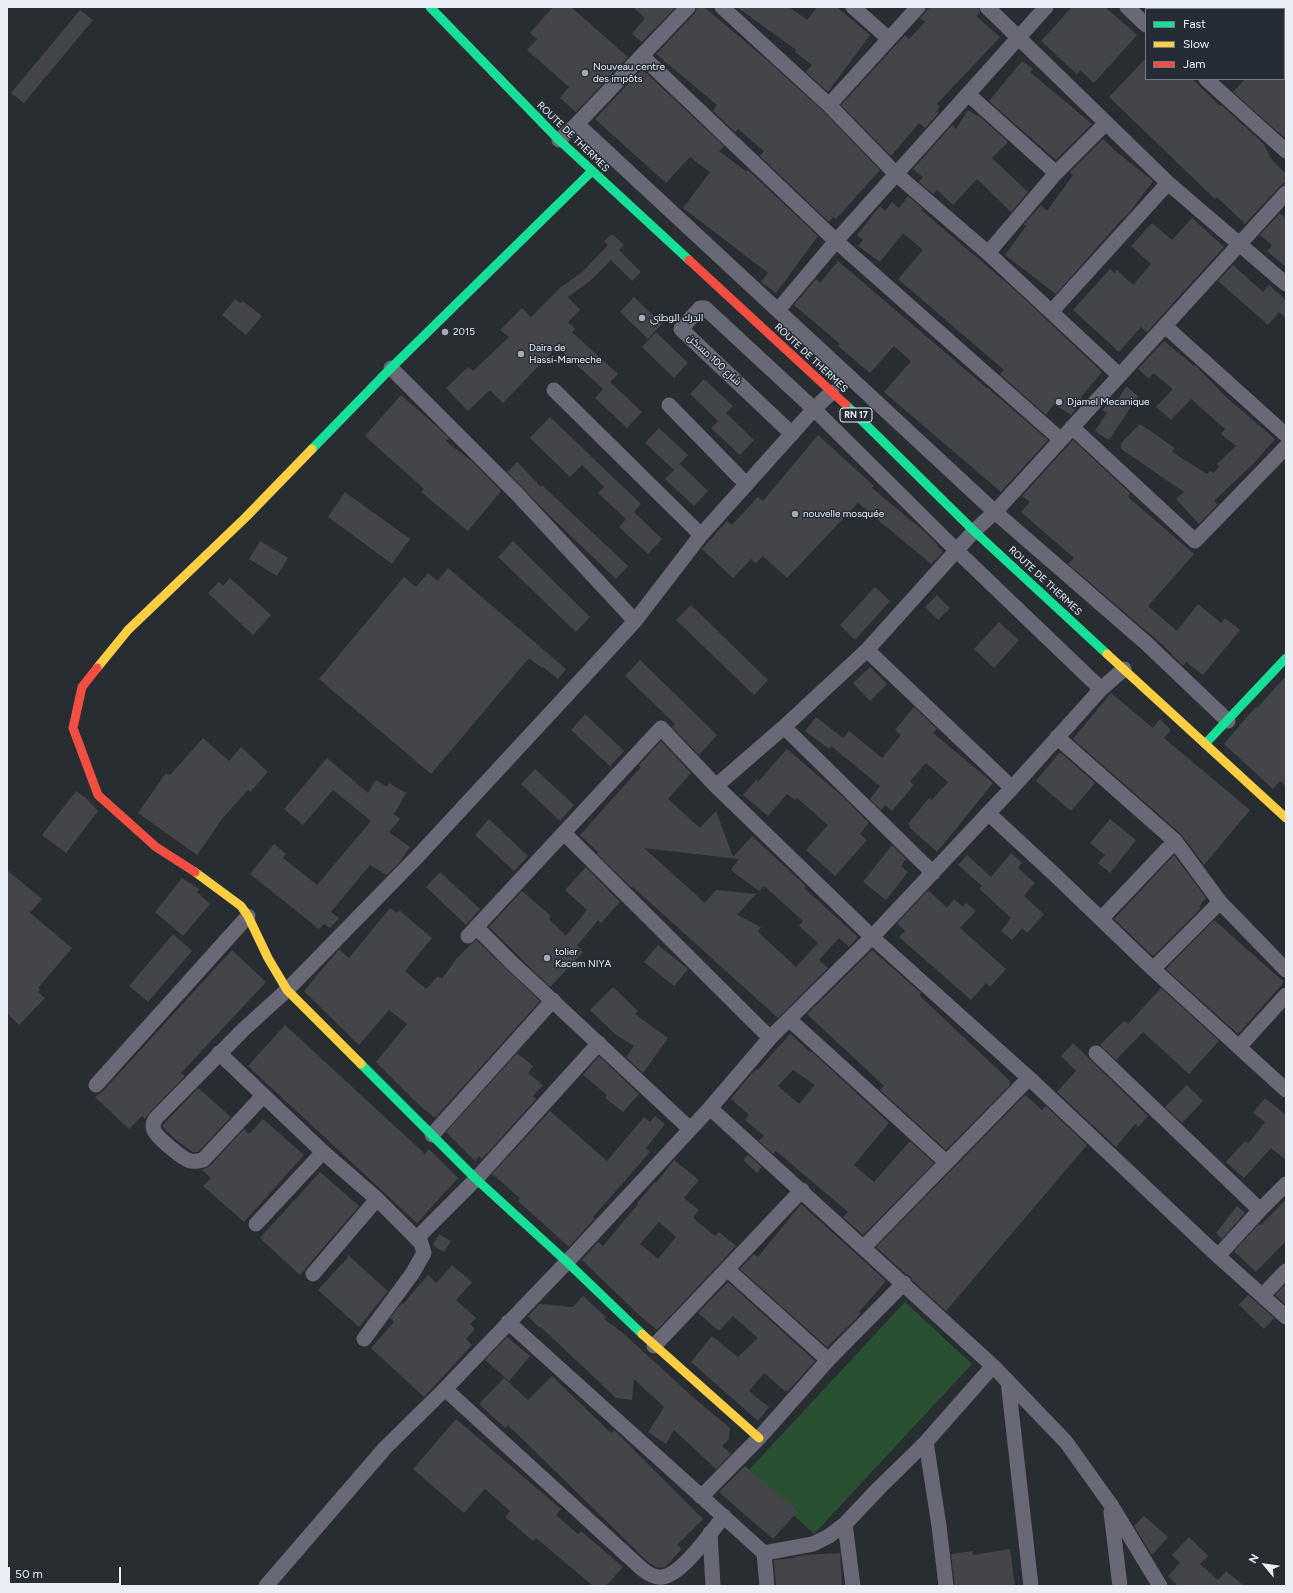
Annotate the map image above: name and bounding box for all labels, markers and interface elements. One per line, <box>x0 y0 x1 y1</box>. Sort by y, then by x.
legend <box>1145 8 1285 80</box>
text: Fast <box>1183 17 1206 31</box>
text: Slow <box>1183 37 1209 51</box>
text: Jam <box>1183 57 1206 71</box>
place label: Nouveau centre des impôts <box>593 61 665 84</box>
marker: Nouveau centre des impôts <box>580 68 590 78</box>
street label: ROUTE DE THERMES <box>534 99 612 175</box>
place label: الدرك الوطني <box>650 312 703 324</box>
marker: الدرك الوطني <box>637 313 647 323</box>
street label: ROUTE DE THERMES <box>772 321 850 395</box>
place label: 2015 <box>453 326 475 338</box>
marker: 2015 <box>440 327 450 337</box>
street label: شارع 100 مسكن <box>684 332 744 388</box>
place label: Daïra de Hassi-Mameche <box>529 342 601 366</box>
marker: Daïra de Hassi-Mameche <box>516 349 526 359</box>
place label: Djamel Mecanique <box>1067 396 1149 408</box>
marker: Djamel Mecanique <box>1054 397 1064 407</box>
road number: RN 17 <box>840 408 872 422</box>
place label: nouvelle mosquée <box>803 508 884 520</box>
marker: nouvelle mosquée <box>790 509 800 519</box>
street label: ROUTE DE THERMES <box>1006 544 1084 618</box>
place label: tolier Kacem NIYA <box>555 946 611 970</box>
marker: tolier Kacem NIYA <box>542 953 552 963</box>
north arrow <box>1245 1545 1285 1585</box>
text: N <box>1246 1552 1262 1566</box>
scale bar <box>10 1559 123 1585</box>
text: 50 m <box>15 1567 43 1581</box>

